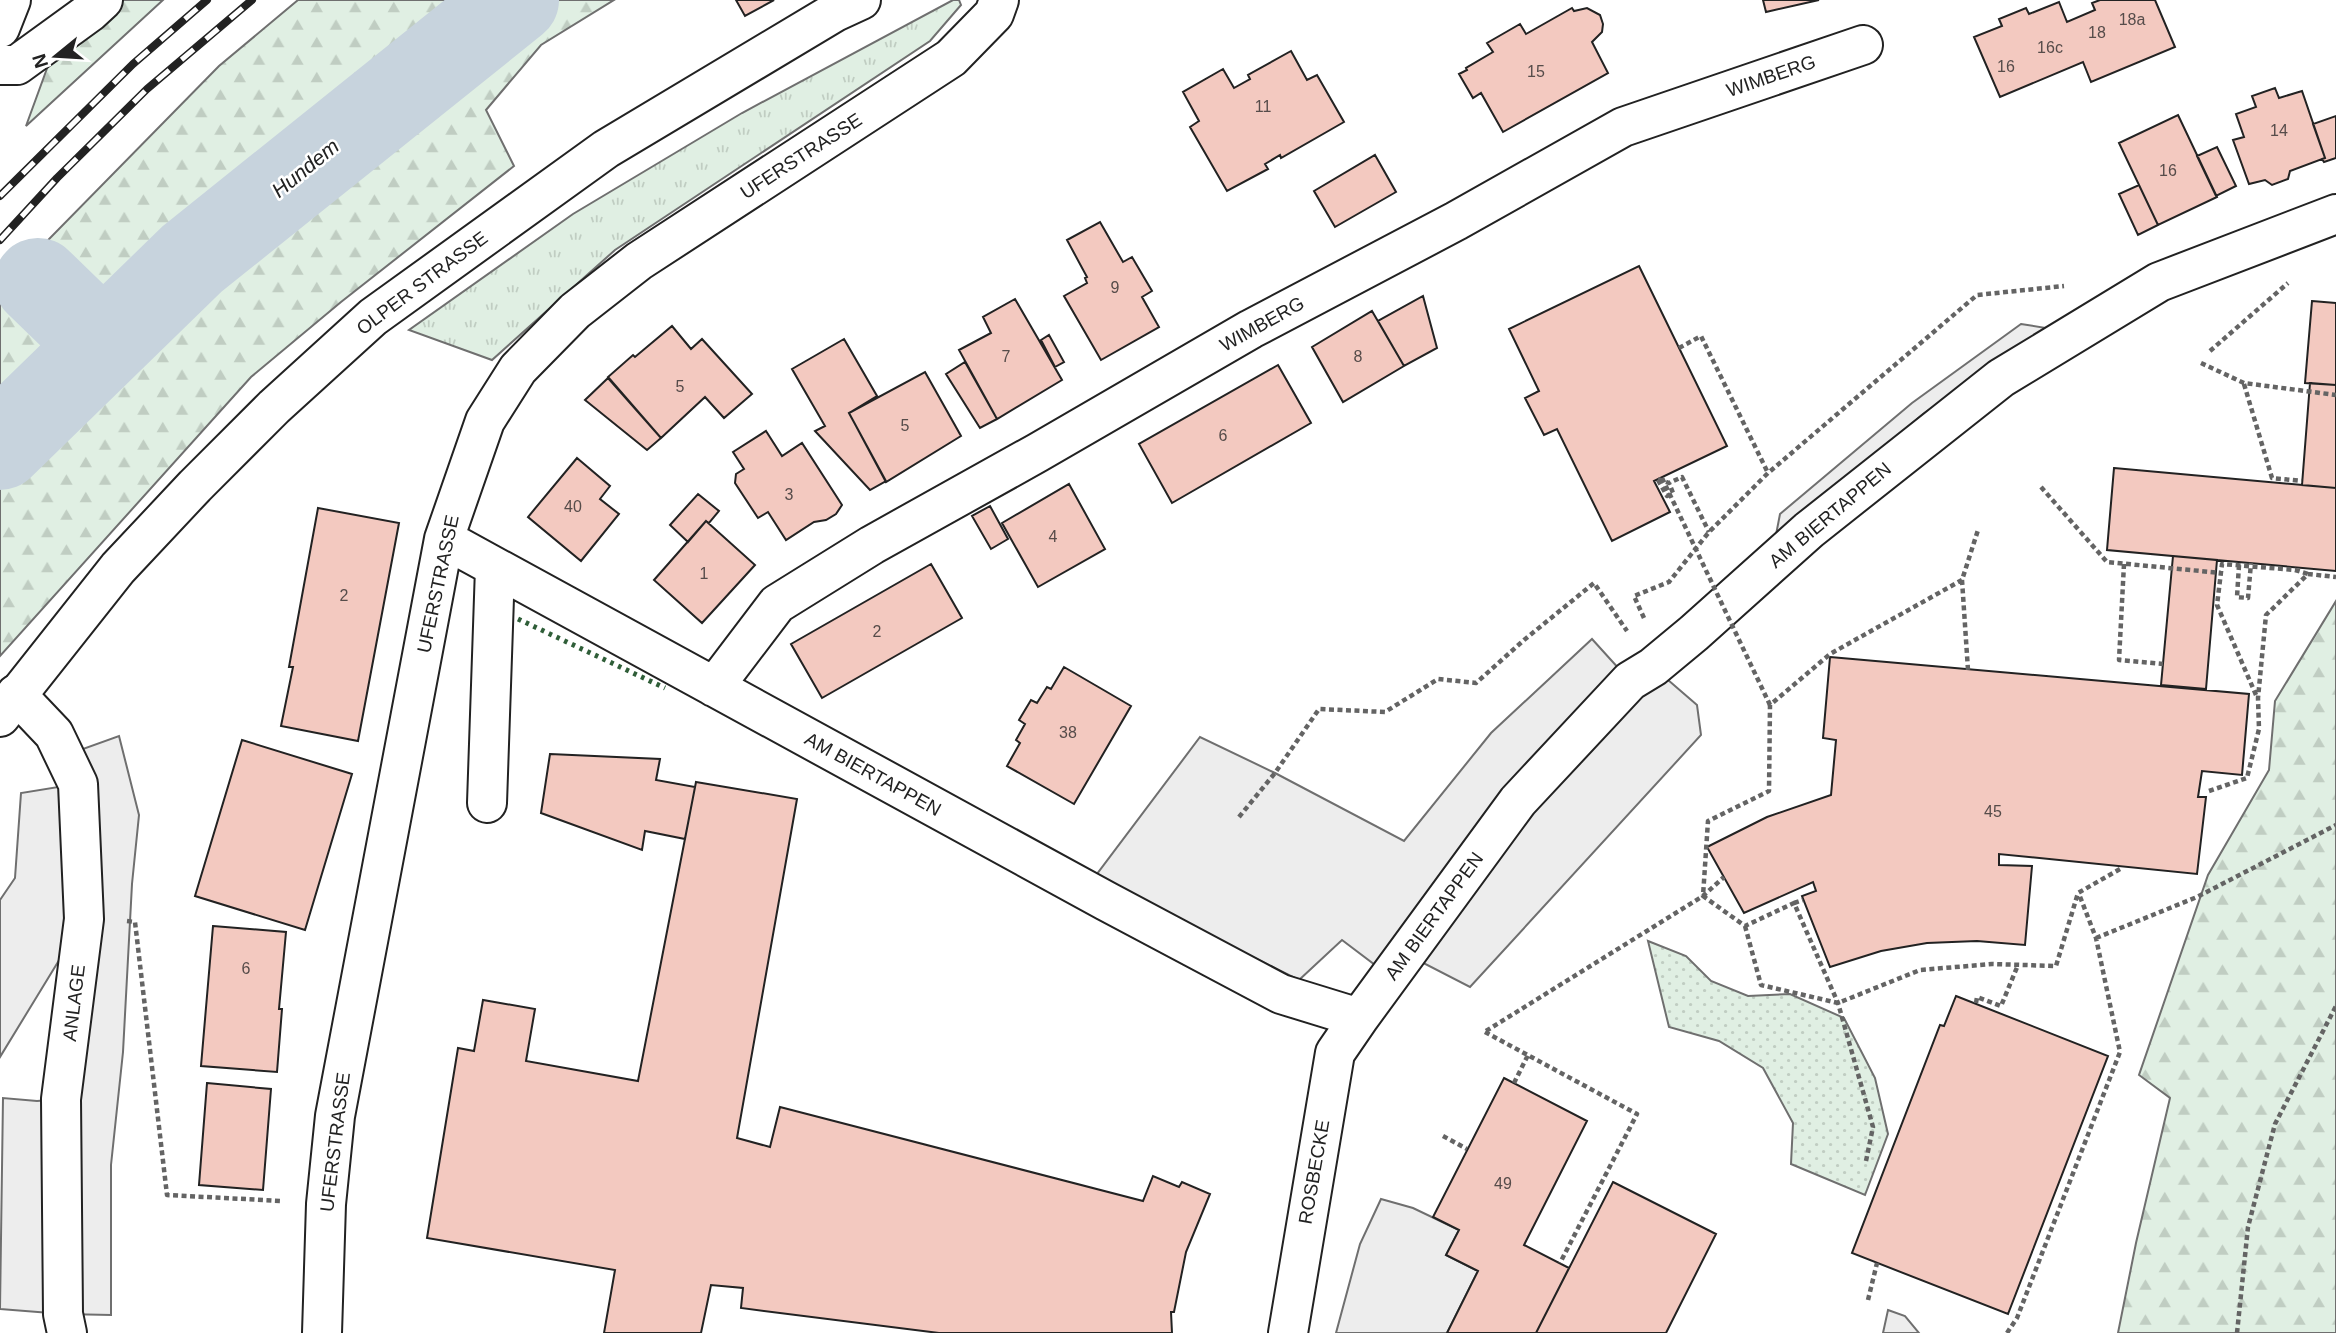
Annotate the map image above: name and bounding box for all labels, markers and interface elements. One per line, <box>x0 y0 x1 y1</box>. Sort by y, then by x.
house number: 18a <box>2119 11 2145 28</box>
north arrow <box>21 21 91 91</box>
house number: 18 <box>2088 24 2106 41</box>
house number: 16c <box>2037 39 2063 56</box>
text: N <box>28 51 52 71</box>
street label: WIMBERG <box>1724 51 1818 101</box>
house number: 16 <box>1997 58 2015 75</box>
house number: 15 <box>1527 63 1545 80</box>
house number: 11 <box>1255 98 1271 115</box>
street label: UFERSTRASSE <box>736 109 866 203</box>
house number: 14 <box>2270 122 2288 139</box>
water label: Hundem <box>267 134 343 202</box>
house number: 16 <box>2159 162 2177 179</box>
street label: OLPER STRASSE <box>352 227 492 339</box>
house number: 9 <box>1111 279 1120 296</box>
street label: WIMBERG <box>1216 292 1308 356</box>
house number: 7 <box>1002 348 1011 365</box>
house number: 8 <box>1354 348 1363 365</box>
house number: 5 <box>676 378 685 395</box>
house number: 5 <box>901 417 910 434</box>
house number: 6 <box>1219 427 1228 444</box>
street label: AM BIERTAPPEN <box>1765 458 1895 572</box>
house number: 3 <box>785 486 794 503</box>
house number: 40 <box>564 498 582 515</box>
street label: UFERSTRASSE <box>413 513 463 655</box>
house number: 4 <box>1049 528 1058 545</box>
house number: 1 <box>700 565 709 582</box>
house number: 2 <box>340 587 349 604</box>
house number: 2 <box>873 623 882 640</box>
house number: 38 <box>1059 724 1077 741</box>
street label: AM BIERTAPPEN <box>801 728 945 820</box>
house number: 45 <box>1984 803 2002 820</box>
street label: AM BIERTAPPEN <box>1381 848 1487 984</box>
house number: 6 <box>242 960 251 977</box>
street label: ANLAGE <box>59 963 89 1043</box>
street label: UFERSTRASSE <box>316 1071 354 1213</box>
street label: ROSBECKE <box>1294 1118 1334 1226</box>
house number: 49 <box>1494 1175 1512 1192</box>

